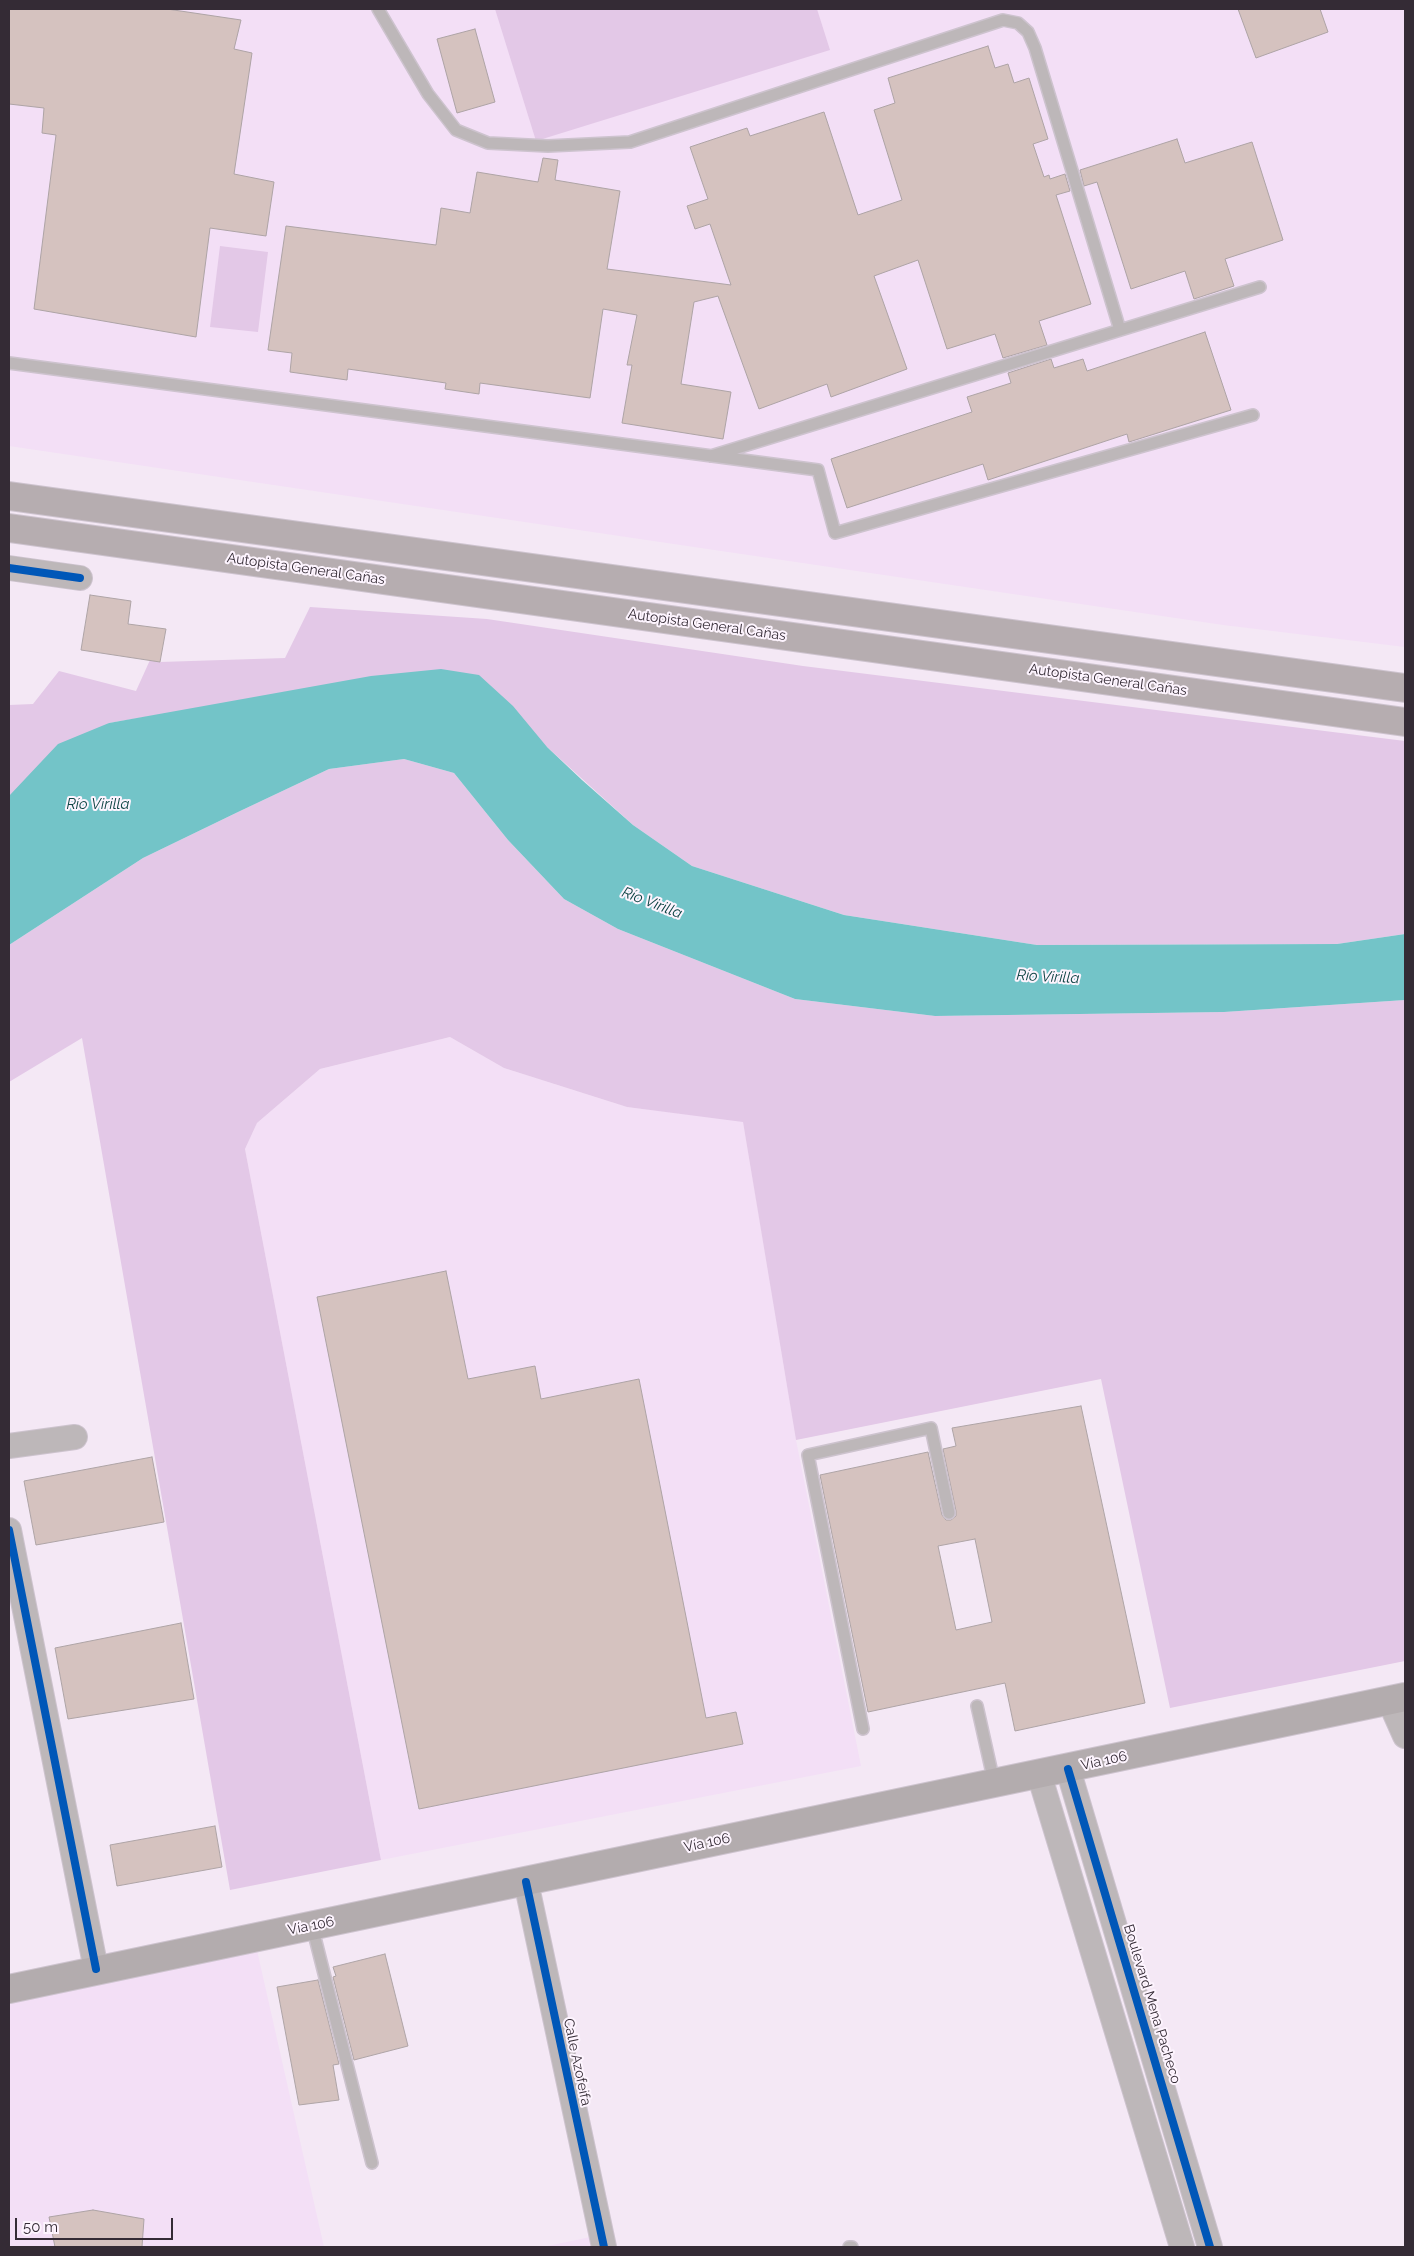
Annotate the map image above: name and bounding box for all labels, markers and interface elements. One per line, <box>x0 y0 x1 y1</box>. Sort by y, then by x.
street label: Autopista General Cañas <box>226 550 386 588</box>
street label: Autopista General Cañas <box>627 606 787 644</box>
street label: Autopista General Cañas <box>1028 661 1188 699</box>
water label: Río Virilla <box>67 795 129 813</box>
water label: Río Virilla <box>619 883 685 923</box>
water label: Río Virilla <box>1016 966 1080 988</box>
street label: Vía 106 <box>1079 1748 1129 1774</box>
street label: Vía 106 <box>682 1830 732 1856</box>
street label: Vía 106 <box>286 1913 336 1939</box>
street label: Boulevard Mena Pacheco <box>1120 1922 1184 2086</box>
street label: Calle Azofeifa <box>560 2017 594 2107</box>
scale bar <box>18 2208 175 2240</box>
text: 50 m <box>23 2218 58 2236</box>

